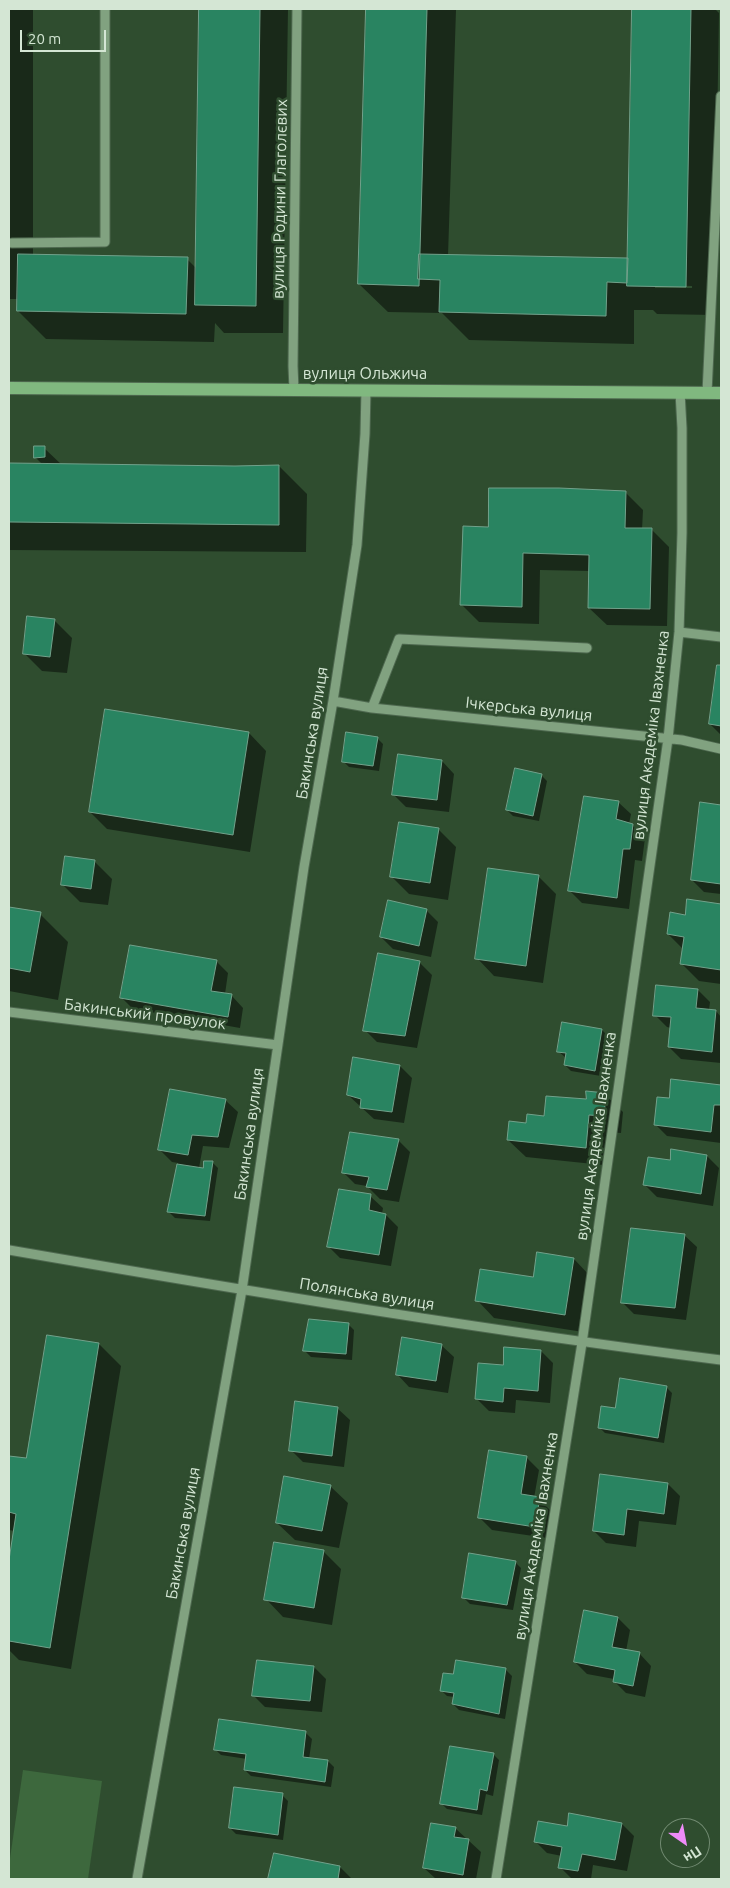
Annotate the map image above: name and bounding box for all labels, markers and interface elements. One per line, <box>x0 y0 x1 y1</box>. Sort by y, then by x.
scale bar <box>22 20 109 52</box>
text: 20 m <box>28 30 61 47</box>
street label: вулиця Родини Глаголєвих <box>269 99 291 299</box>
street label: вулиця Ольжича <box>303 364 427 384</box>
street label: вулиця Академіка Івахненка <box>629 629 673 841</box>
street label: Бакинська вулиця <box>292 665 332 801</box>
street label: Ічкерська вулиця <box>465 693 593 725</box>
street label: Бакинський провулок <box>63 995 227 1033</box>
street label: вулиця Академіка Івахненка <box>572 1030 620 1242</box>
street label: Бакинська вулиця <box>230 1066 268 1202</box>
street label: Полянська вулиця <box>298 1274 436 1314</box>
street label: вулиця Академіка Івахненка <box>510 1431 562 1641</box>
street label: Бакинська вулиця <box>162 1465 204 1601</box>
north arrow <box>660 1818 710 1868</box>
text: Пн <box>681 1843 705 1866</box>

